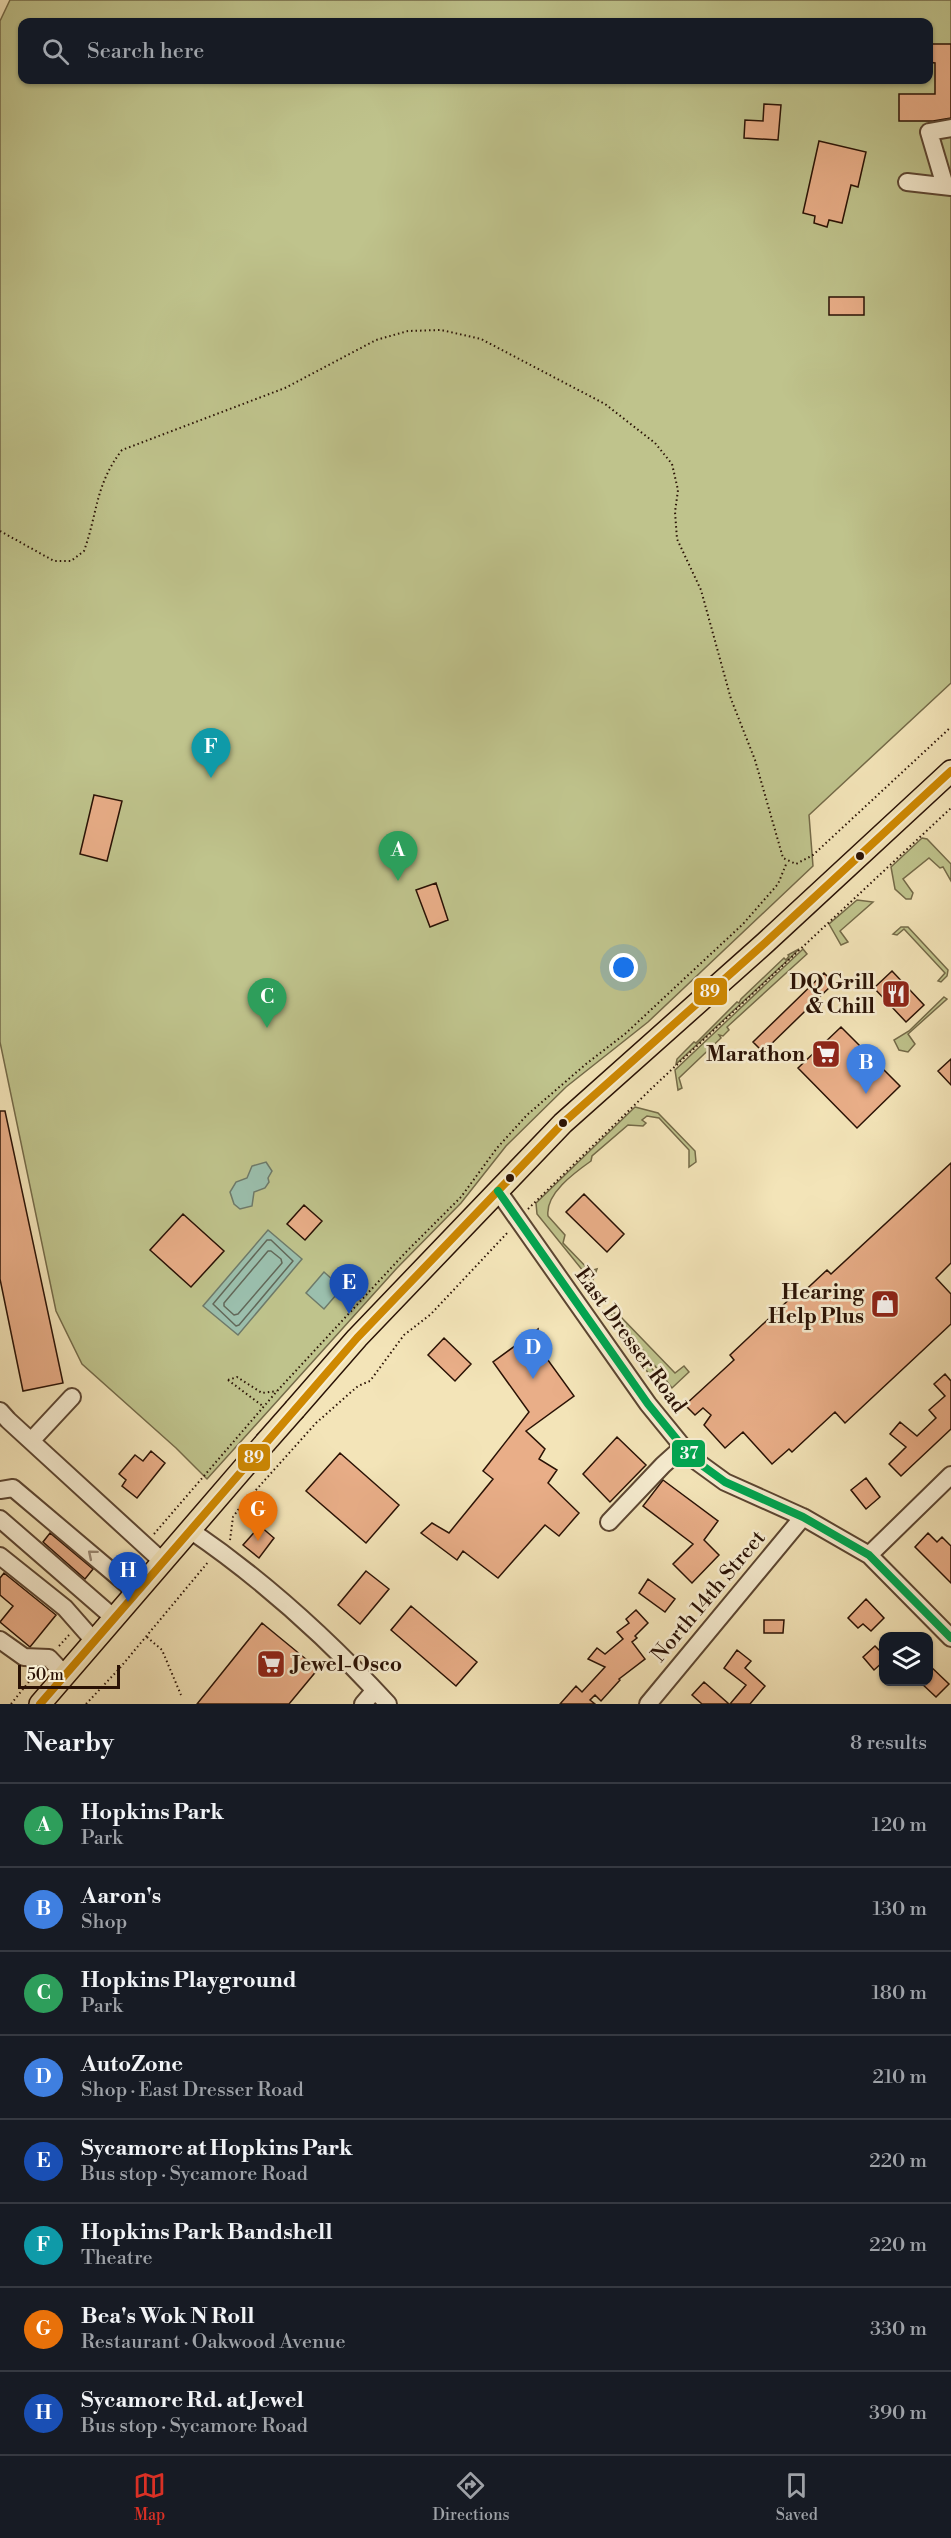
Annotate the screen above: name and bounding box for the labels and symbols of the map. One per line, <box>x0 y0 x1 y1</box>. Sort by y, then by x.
pin: F <box>192 728 230 778</box>
pin: A <box>378 832 418 881</box>
unlabelled marker <box>854 850 866 862</box>
your location <box>609 953 638 982</box>
place label: DQ Grill & Chill <box>790 970 875 1020</box>
line badge: 89 <box>693 977 728 1006</box>
pin: C <box>248 978 286 1028</box>
restaurant icon: DQ Grill & Chill <box>880 978 912 1010</box>
text: 89 <box>700 982 720 1002</box>
supermarket icon: Marathon <box>810 1038 842 1070</box>
place label: Marathon <box>706 1042 805 1068</box>
pin: B <box>846 1044 886 1094</box>
unlabelled marker <box>557 1117 569 1129</box>
unlabelled marker <box>504 1172 516 1184</box>
street label: East Dresser Road <box>569 1263 692 1418</box>
pin: E <box>330 1264 368 1314</box>
place label: Hearing Help Plus <box>768 1280 865 1330</box>
shop icon: Hearing Help Plus <box>869 1288 901 1320</box>
pin: D <box>514 1330 552 1379</box>
line badge: 37 <box>671 1439 706 1468</box>
line badge: 89 <box>237 1443 271 1472</box>
text: 37 <box>680 1444 699 1464</box>
text: 89 <box>244 1448 264 1468</box>
pin: G <box>238 1492 278 1541</box>
street label: North 14th Street <box>646 1525 772 1668</box>
one-way arrow <box>88 1551 99 1562</box>
pin: H <box>108 1552 148 1602</box>
supermarket icon: Jewel-Osco <box>255 1648 287 1680</box>
place label: Jewel-Osco <box>289 1652 402 1678</box>
scale bar <box>18 1662 120 1690</box>

